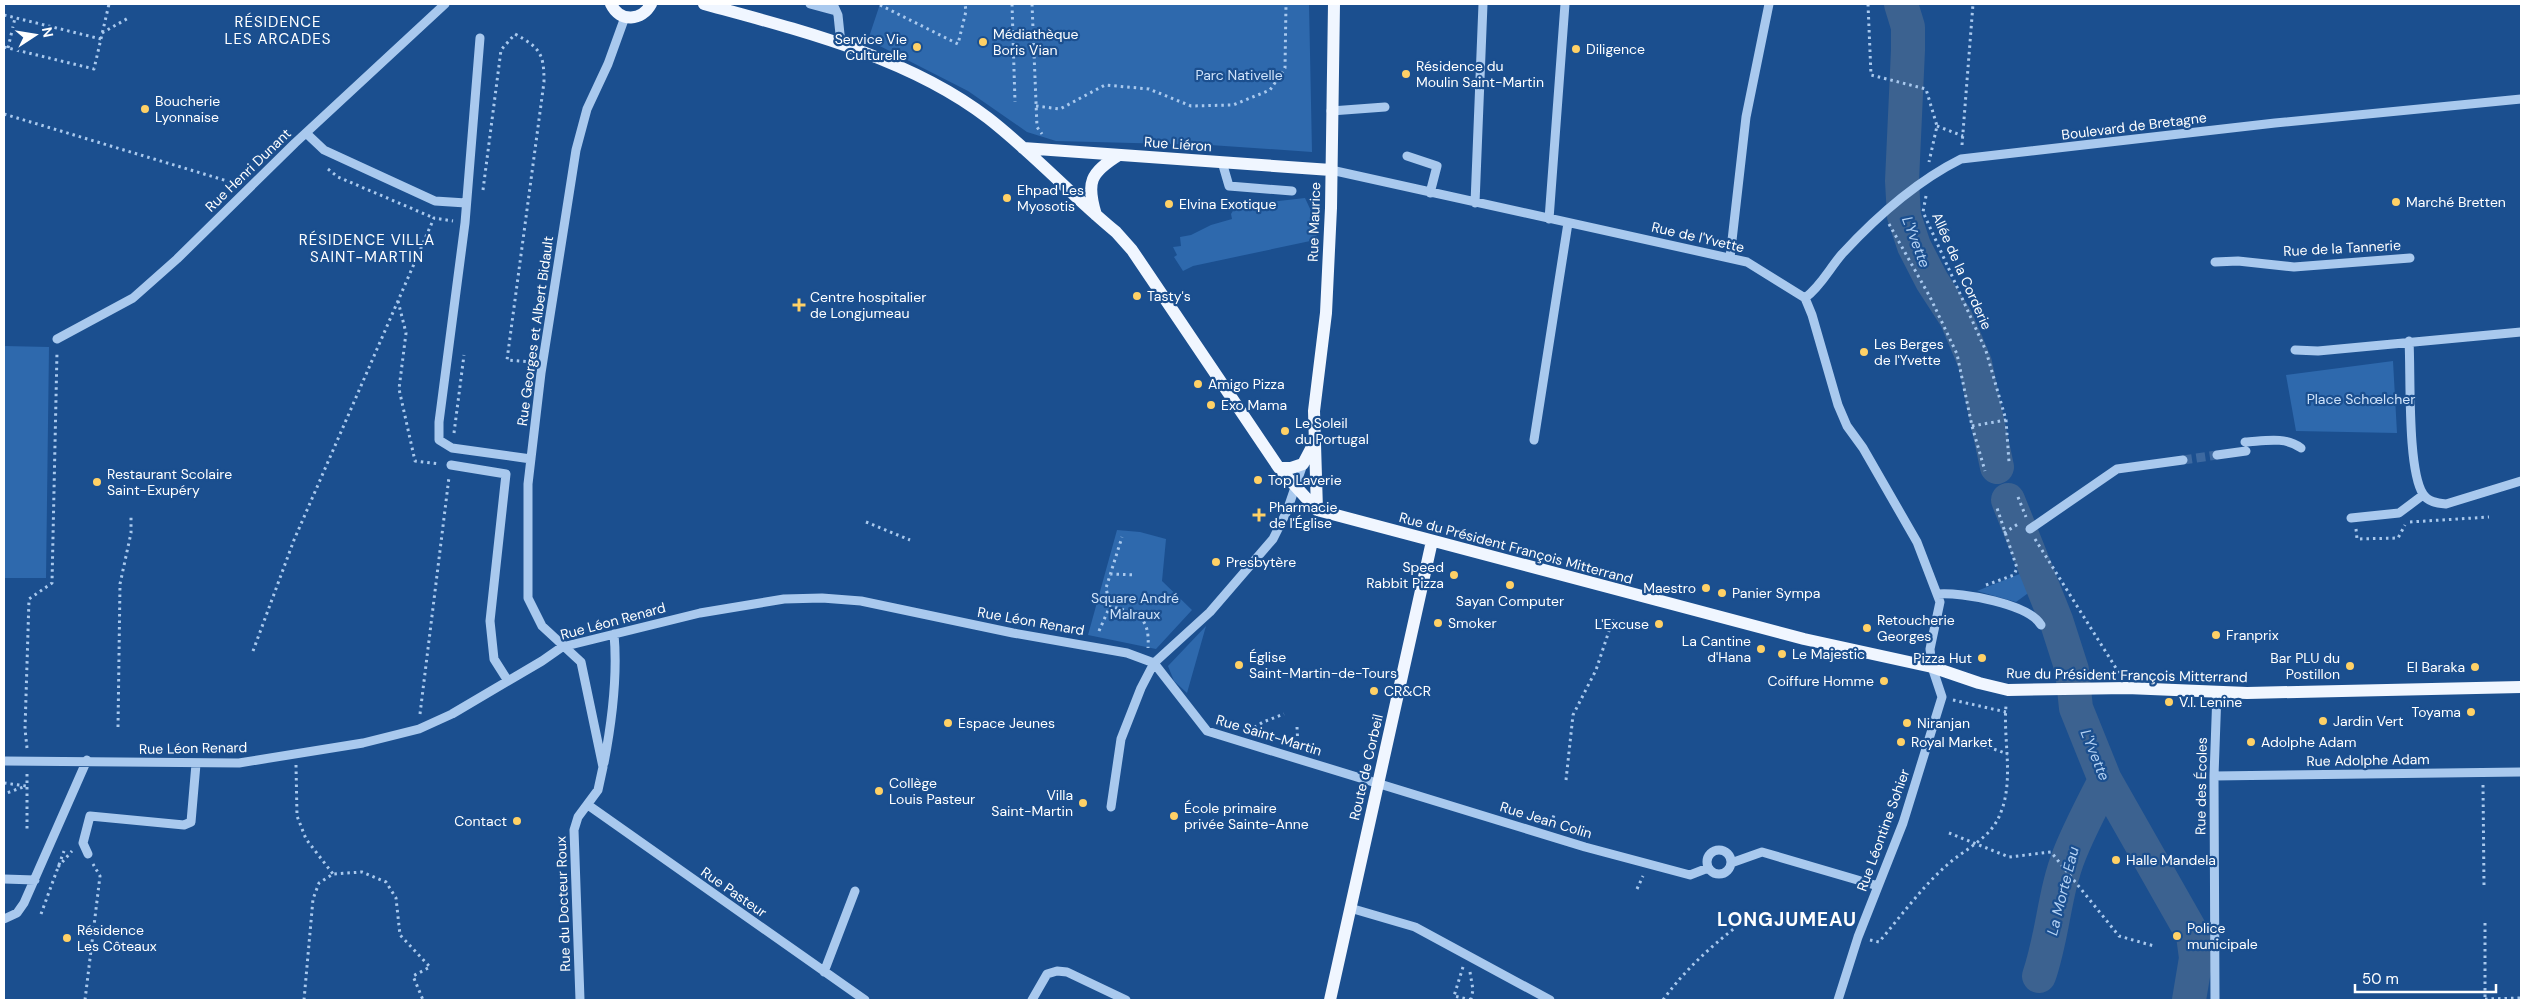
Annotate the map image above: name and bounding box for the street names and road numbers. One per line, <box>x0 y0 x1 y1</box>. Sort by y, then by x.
street label: Boulevard de Bretagne <box>2060 108 2208 144</box>
street label: Rue Henri Dunant <box>201 124 295 216</box>
street label: Rue Liéron <box>1143 133 1213 155</box>
street label: Rue Maurice <box>1304 182 1324 262</box>
street label: Allée de la Corderie <box>1928 210 1996 333</box>
street label: Rue de l'Yvette <box>1650 218 1746 256</box>
street label: Rue Georges et Albert Bidault <box>513 235 557 427</box>
street label: Rue de la Tannerie <box>2283 236 2401 260</box>
street label: Rue du Président François Mitterrand <box>1397 508 1635 588</box>
street label: Rue Léon Renard <box>558 598 668 644</box>
street label: Rue Léon Renard <box>976 603 1086 639</box>
street label: Rue du Président François Mitterrand <box>2006 664 2248 686</box>
street label: Rue Saint-Martin <box>1214 710 1324 760</box>
street label: Route de Corbeil <box>1345 712 1387 822</box>
street label: Rue des Écoles <box>2191 737 2211 835</box>
street label: Rue Léon Renard <box>139 738 247 758</box>
street label: Rue Adolphe Adam <box>2306 750 2430 770</box>
street label: Rue Léontine Sohier <box>1852 766 1914 894</box>
street label: Rue Jean Colin <box>1498 797 1594 843</box>
street label: Rue du Docteur Roux <box>552 836 574 972</box>
street label: Rue Pasteur <box>697 863 771 921</box>

